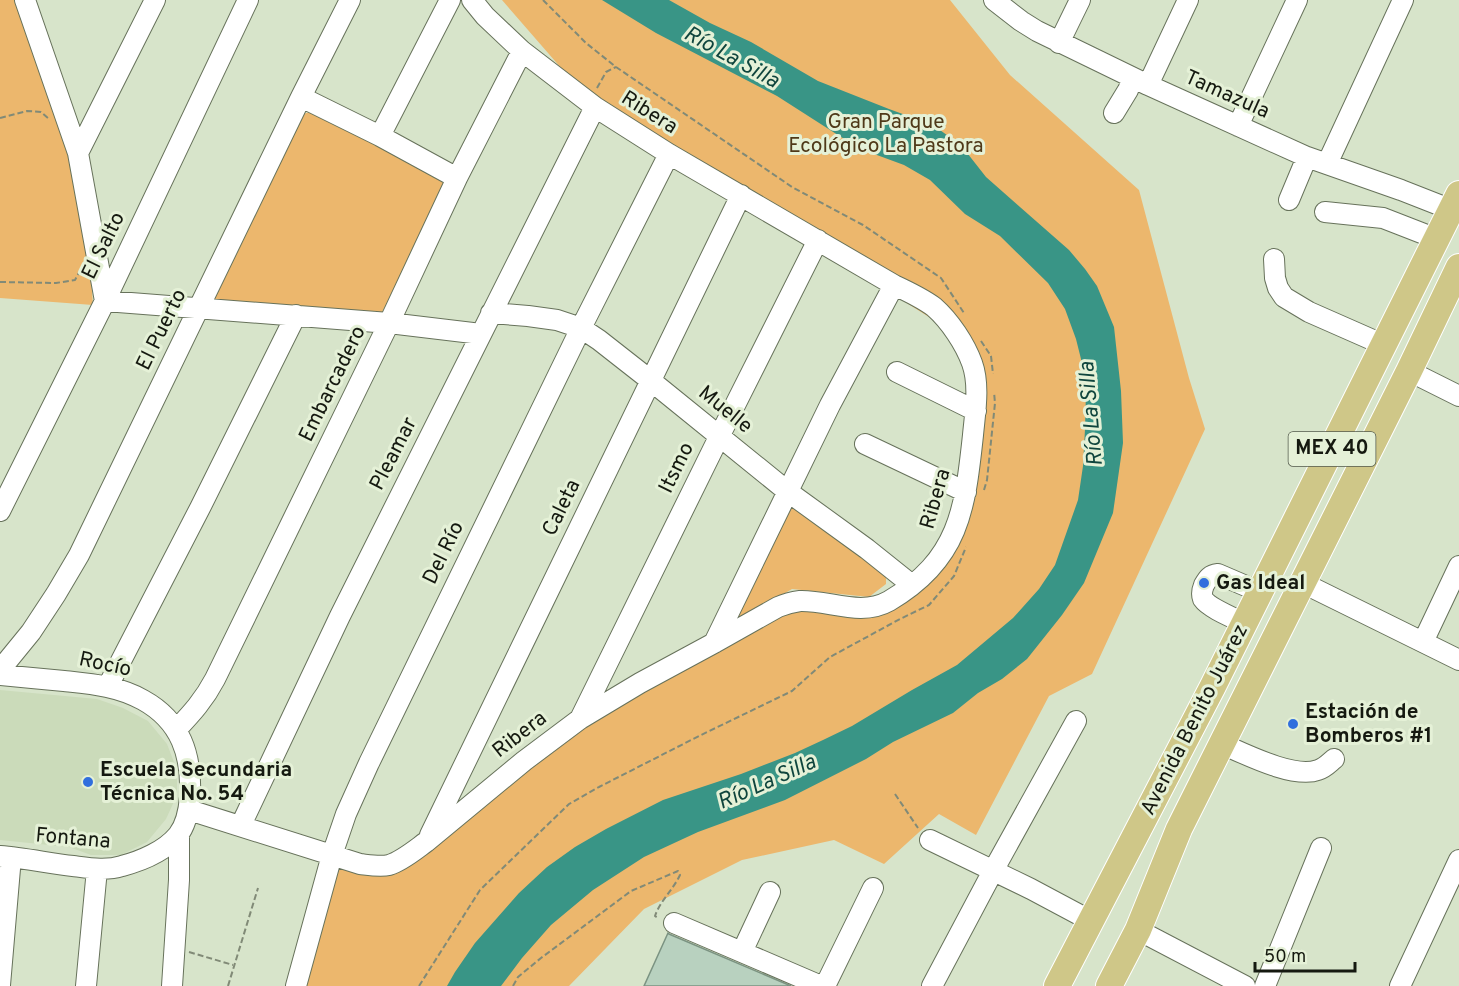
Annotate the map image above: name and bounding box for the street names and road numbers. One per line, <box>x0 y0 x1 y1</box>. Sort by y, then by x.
street label: Tamazula <box>1180 64 1274 126</box>
street label: Ribera <box>616 85 682 141</box>
street label: El Salto <box>76 208 132 284</box>
street label: El Puerto <box>131 285 193 375</box>
street label: Embarcadero <box>293 322 373 446</box>
street label: Muelle <box>692 380 758 440</box>
street label: Pleamar <box>364 413 424 495</box>
road number: MEX 40 <box>1288 432 1376 466</box>
street label: Itsmo <box>653 438 701 498</box>
street label: Ribera <box>915 466 957 532</box>
street label: Caleta <box>537 475 587 541</box>
street label: Del Río <box>417 517 471 589</box>
street label: Avenida Benito Juárez <box>1135 620 1255 820</box>
street label: Rocío <box>76 646 134 684</box>
street label: Ribera <box>487 705 553 765</box>
street label: Fontana <box>34 822 112 856</box>

